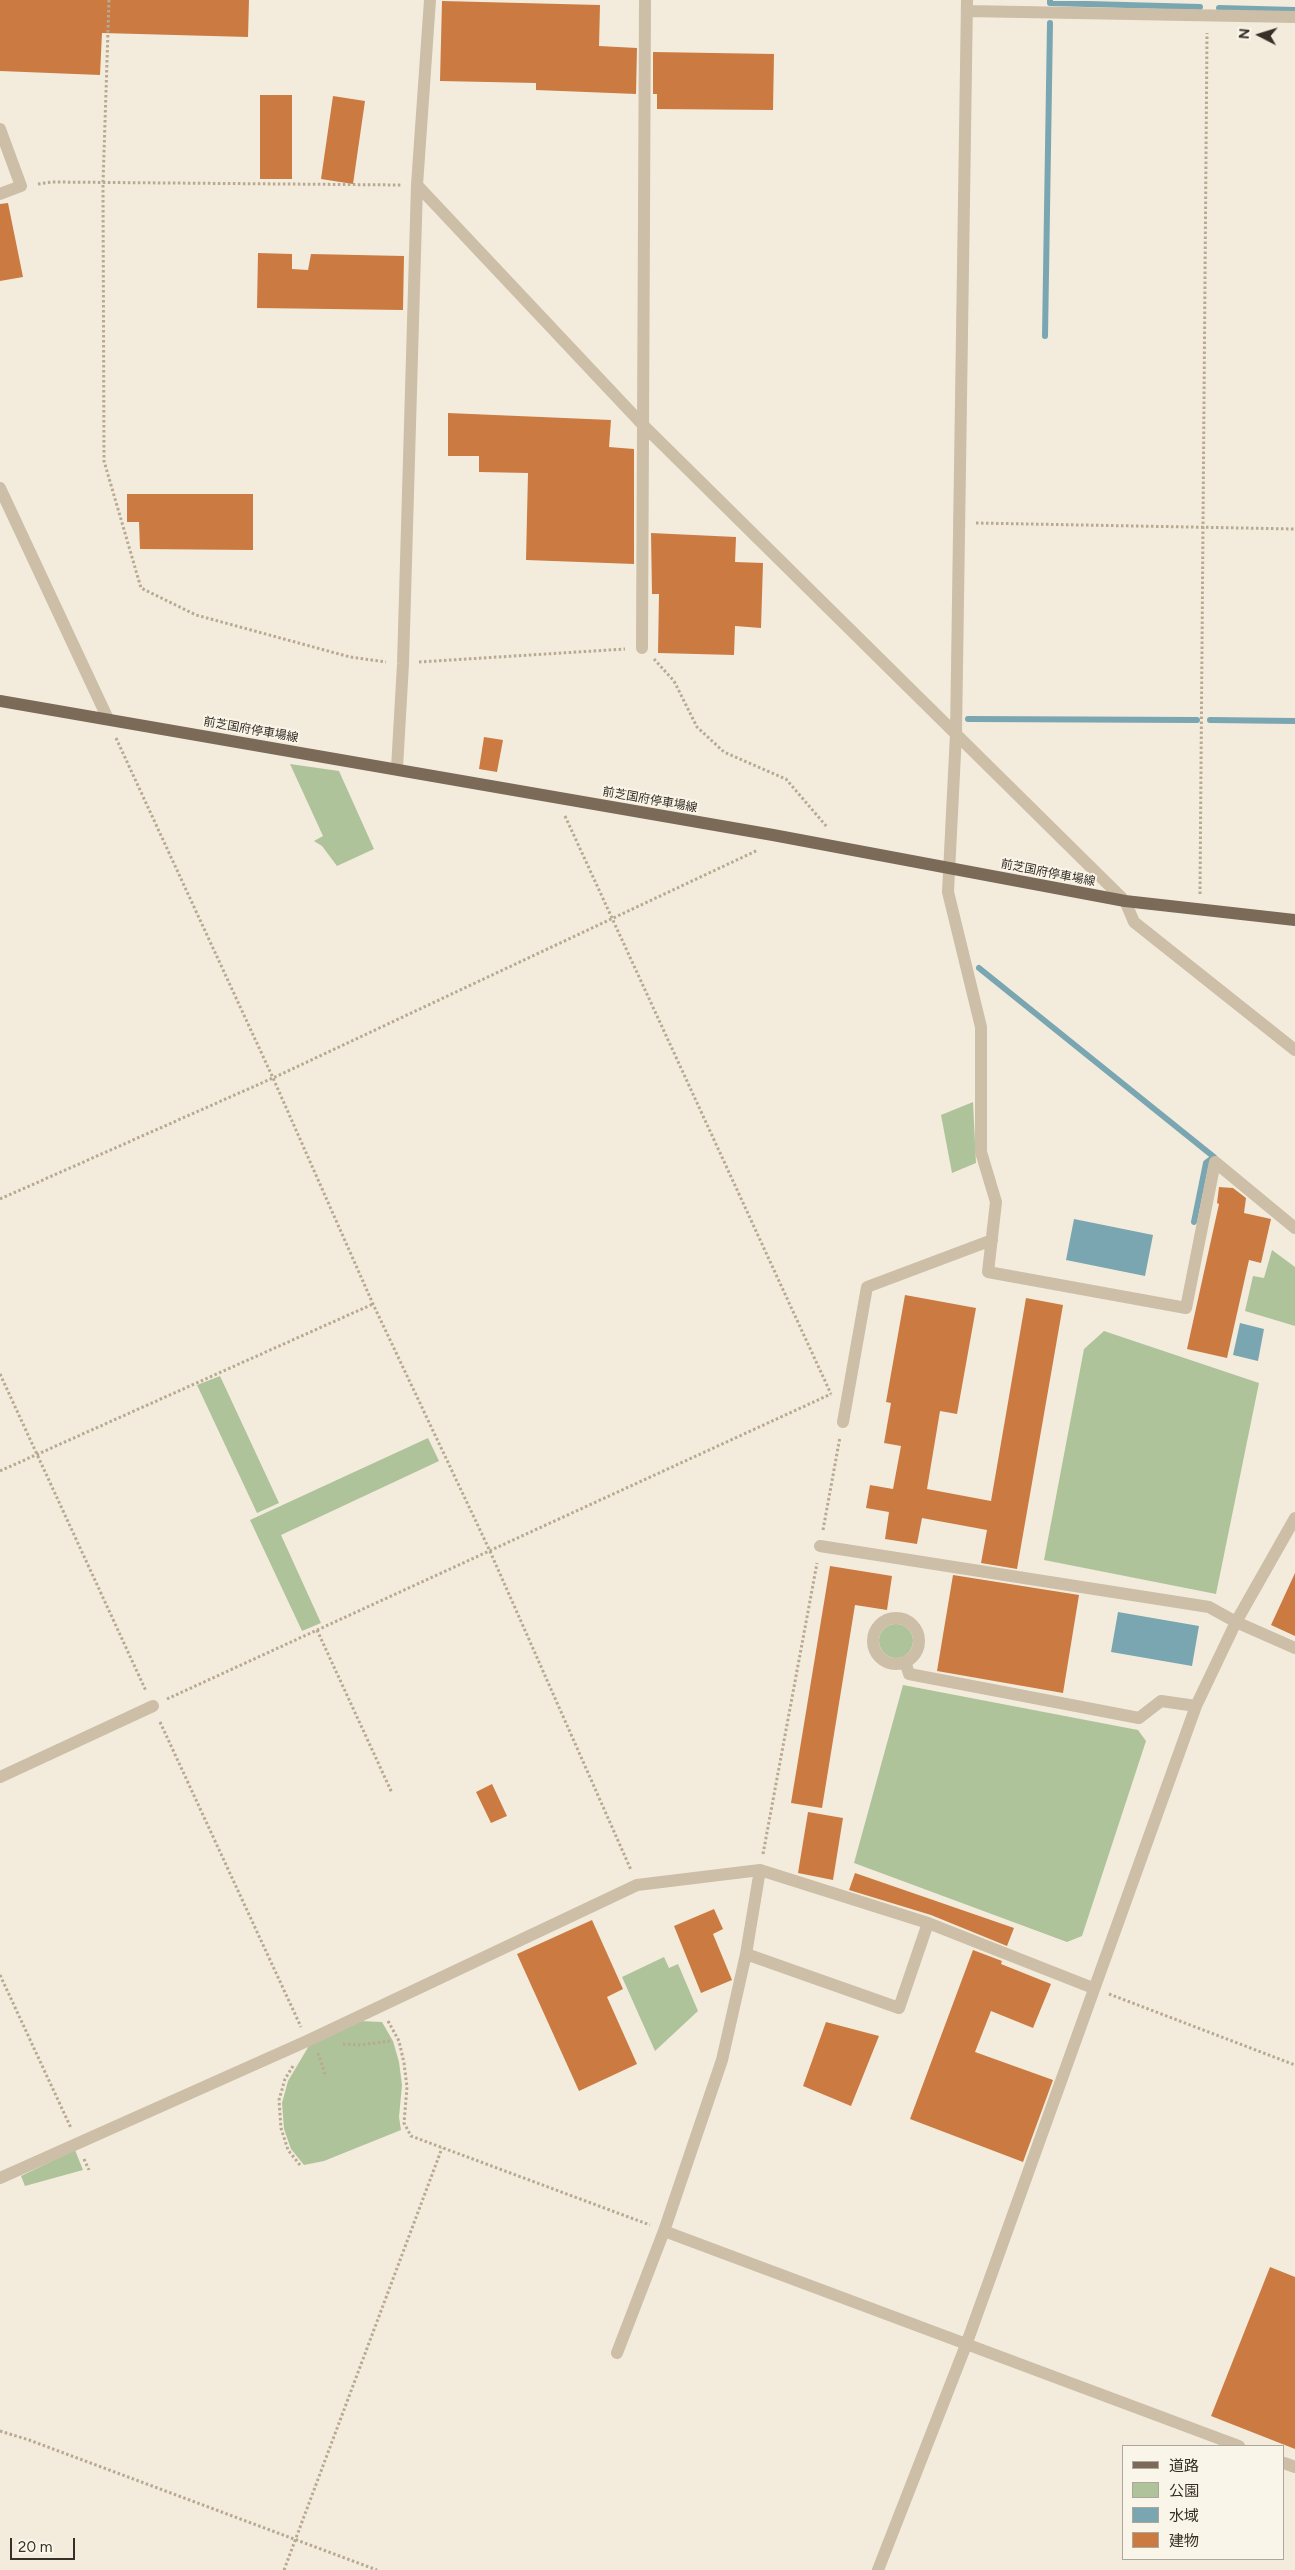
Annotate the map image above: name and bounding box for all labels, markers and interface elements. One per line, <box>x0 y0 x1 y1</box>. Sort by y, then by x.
north arrow <box>1235 10 1285 60</box>
text: N <box>1236 28 1253 40</box>
street label: 前芝国府停車場線 <box>202 715 300 745</box>
street label: 前芝国府停車場線 <box>601 785 699 815</box>
street label: 前芝国府停車場線 <box>1000 857 1096 889</box>
legend <box>1122 2445 1285 2560</box>
text: 道路 <box>1169 2457 1199 2475</box>
text: 公園 <box>1169 2482 1199 2500</box>
text: 水域 <box>1169 2507 1199 2525</box>
scale bar <box>12 2528 78 2560</box>
text: 建物 <box>1169 2532 1199 2550</box>
text: 20 m <box>18 2538 52 2556</box>

